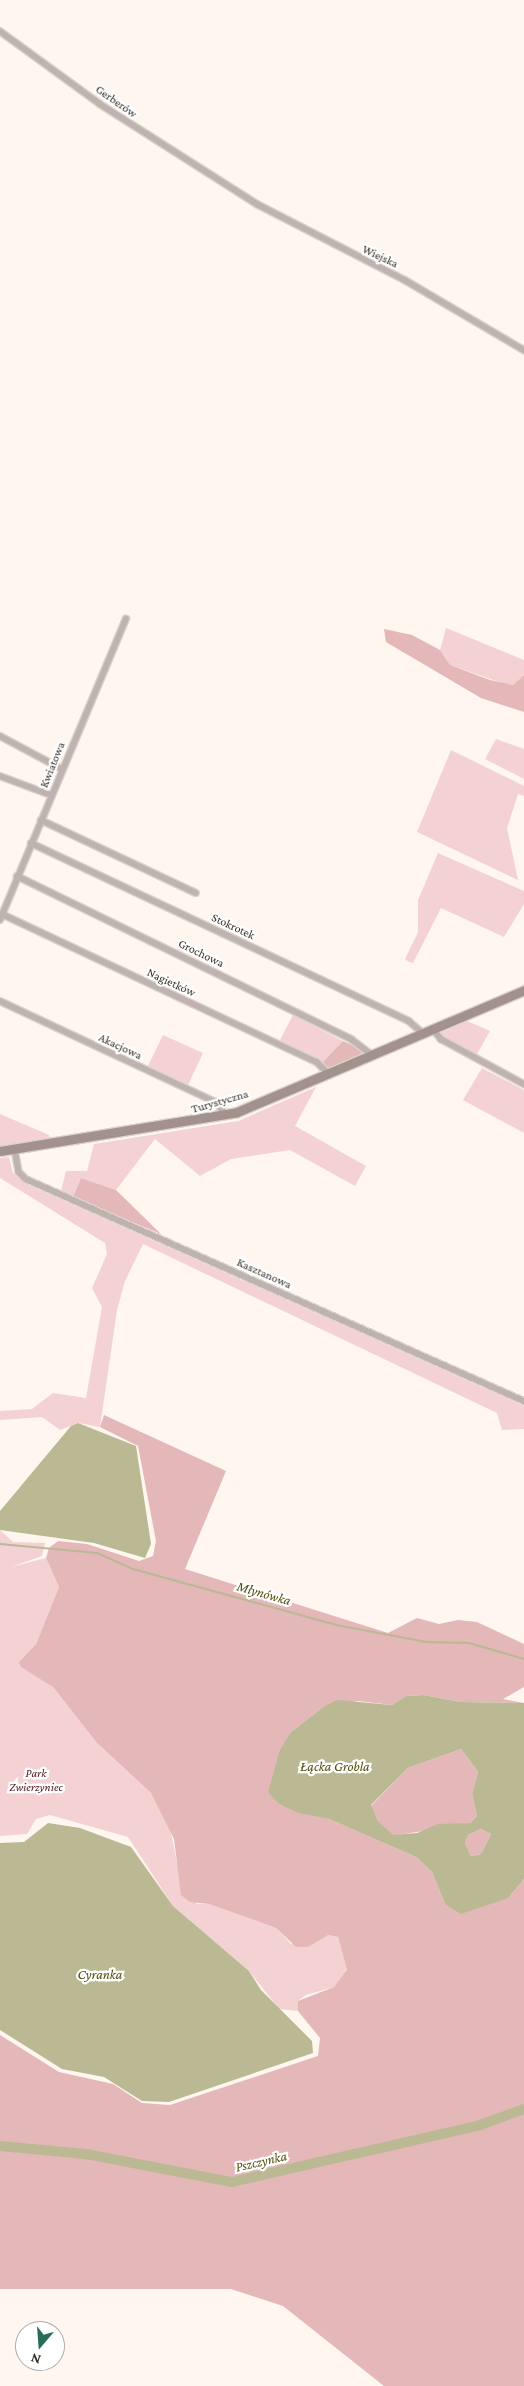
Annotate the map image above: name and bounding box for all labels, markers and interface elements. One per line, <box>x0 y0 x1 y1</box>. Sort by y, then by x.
street label: Gerberów <box>93 83 139 121</box>
street label: Wiejska <box>360 242 400 272</box>
street label: Kwiatowa <box>37 740 69 790</box>
street label: Stokrotek <box>209 911 257 943</box>
street label: Grochowa <box>176 937 226 971</box>
street label: Nagietków <box>144 965 198 1001</box>
street label: Akacjowa <box>96 1031 144 1063</box>
street label: Turystyczna <box>190 1087 250 1117</box>
street label: Kasztanowa <box>234 1256 294 1292</box>
water label: Młynówka <box>235 1577 293 1609</box>
water label: Łącka Grobla <box>300 1758 370 1774</box>
park label: Park Zwierzyniec <box>9 1767 63 1795</box>
water label: Cyranka <box>78 1966 122 1982</box>
water label: Pszczynka <box>234 2147 288 2175</box>
north arrow <box>15 2321 65 2371</box>
text: N <box>29 2350 43 2368</box>

